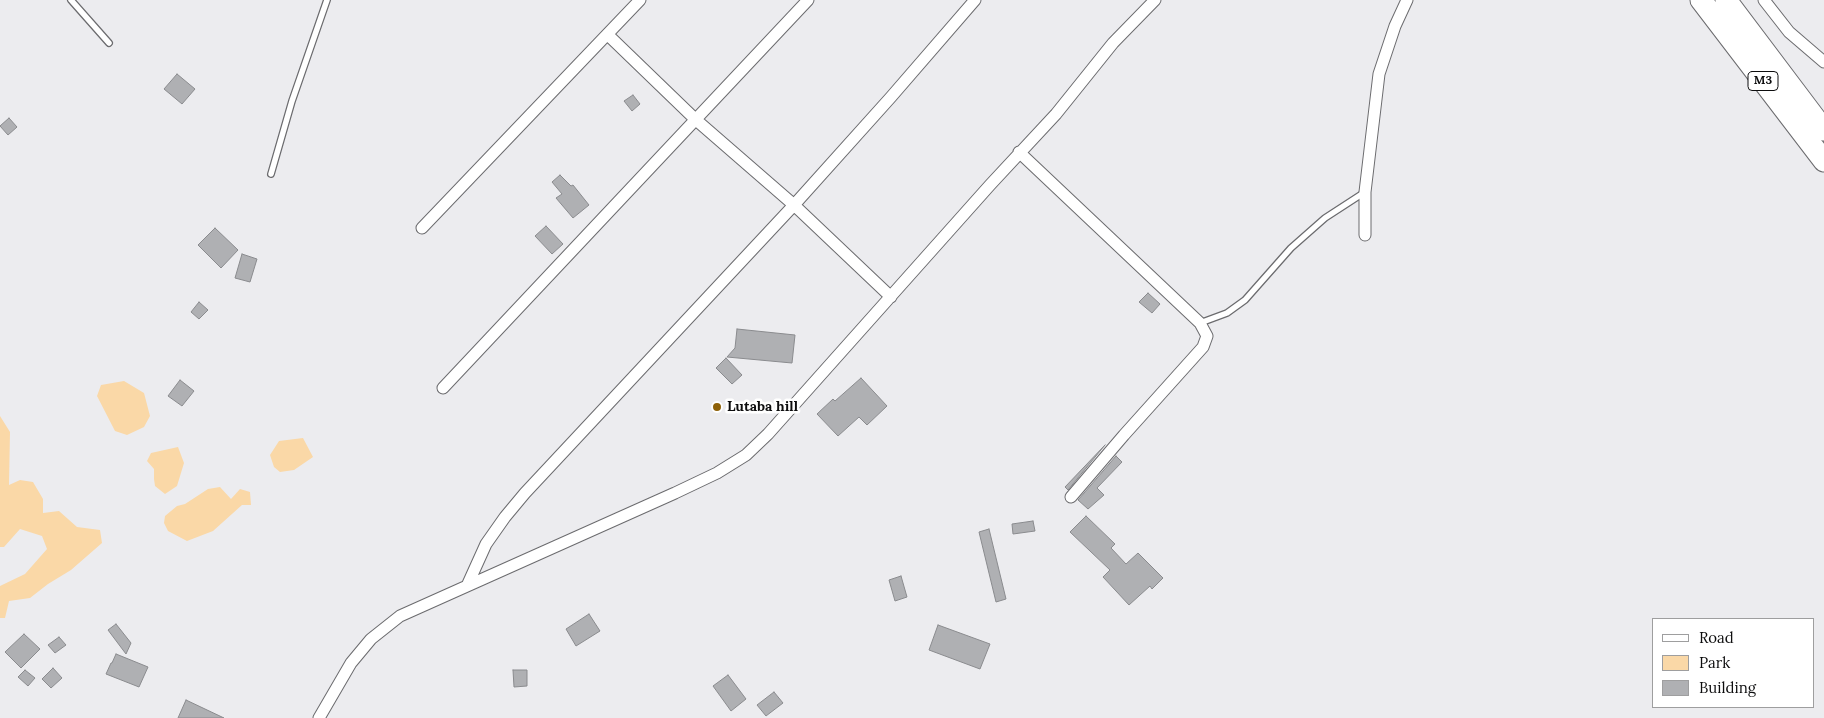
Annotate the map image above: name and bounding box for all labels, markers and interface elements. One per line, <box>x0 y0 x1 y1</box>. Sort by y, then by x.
road number: M3 <box>1748 72 1778 90</box>
place label: Lutaba hill <box>727 399 798 415</box>
marker: Lutaba hill <box>711 401 723 413</box>
legend <box>1652 618 1814 708</box>
text: Road <box>1699 628 1734 647</box>
text: Park <box>1699 653 1730 672</box>
text: Building <box>1699 678 1756 697</box>

